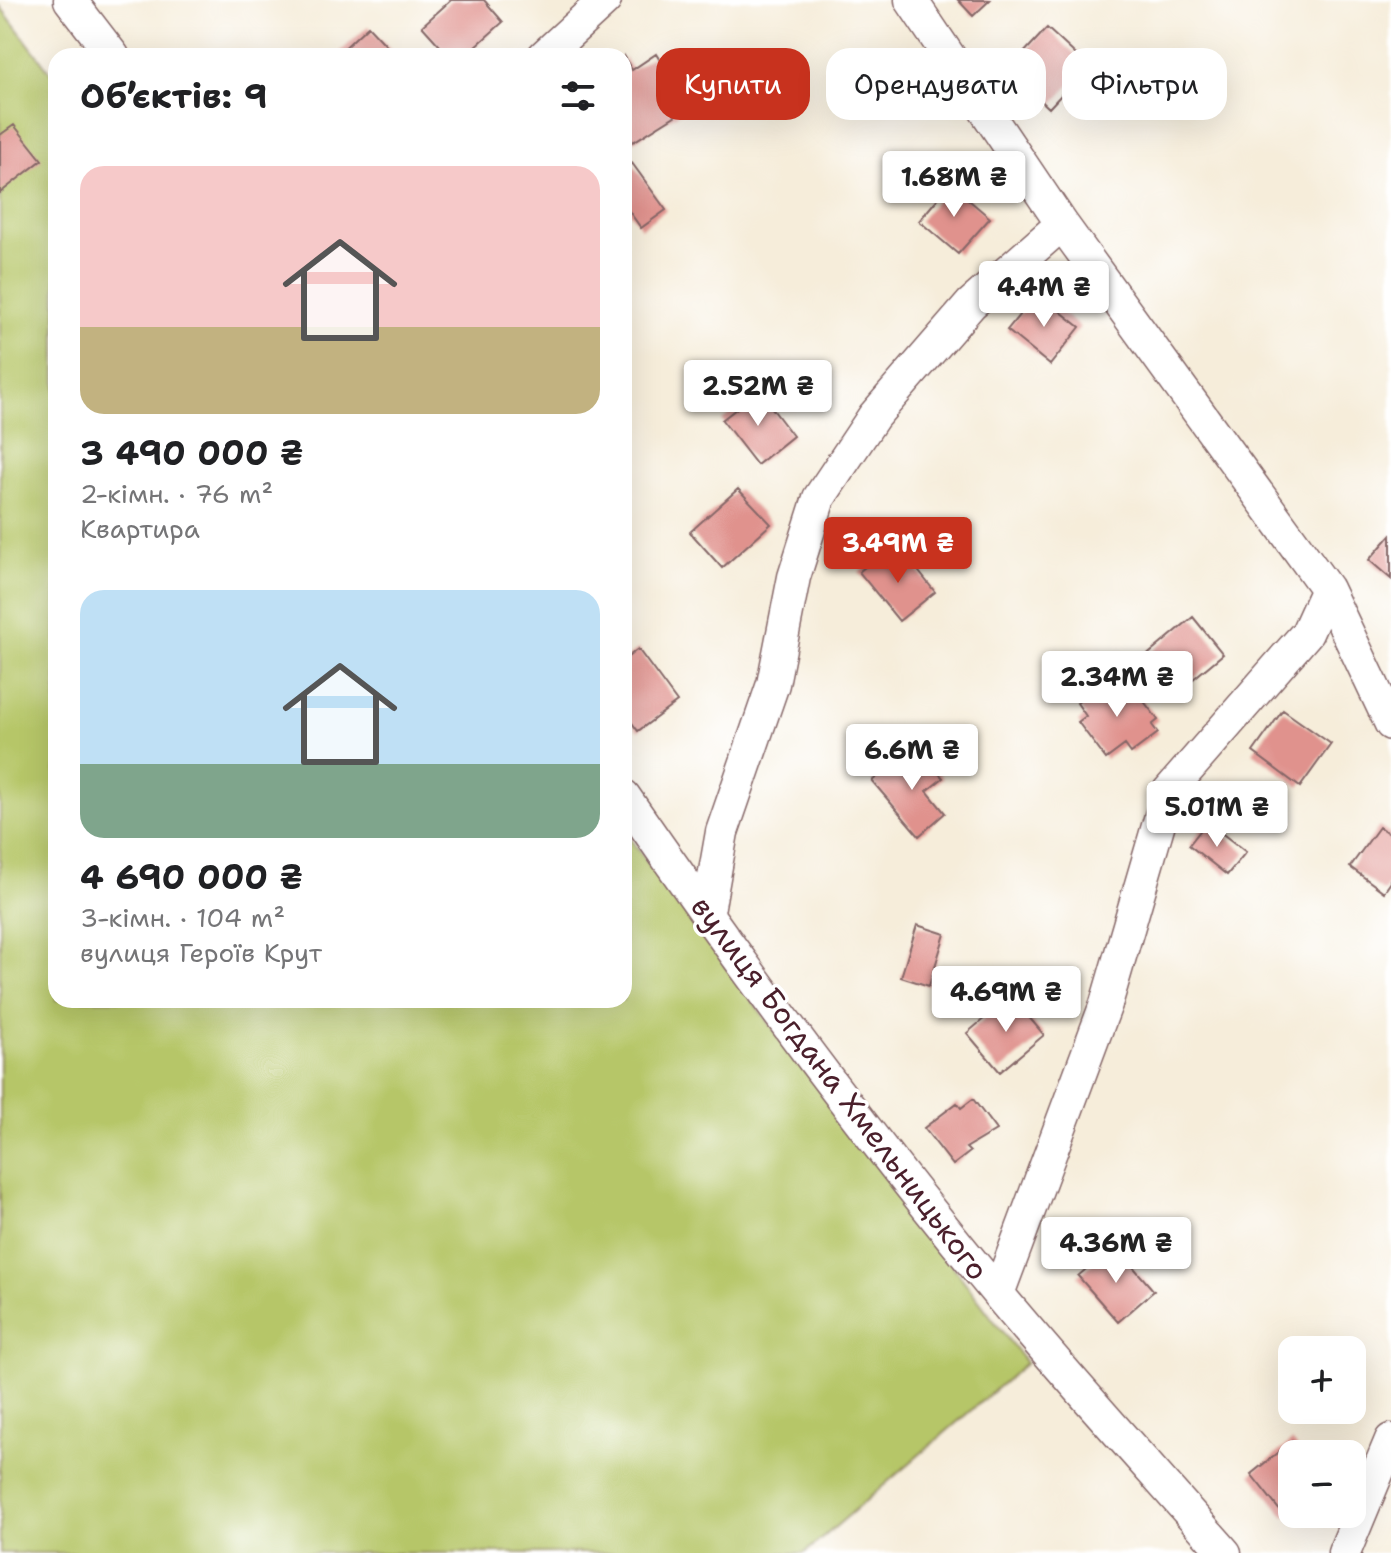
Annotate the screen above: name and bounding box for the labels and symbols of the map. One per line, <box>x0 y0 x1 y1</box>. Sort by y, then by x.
pin: 1.68M ₴ <box>880 151 1028 219</box>
pin: 4.4M ₴ <box>979 261 1109 329</box>
pin: 2.52M ₴ <box>684 360 832 428</box>
pin: 3.49M ₴ <box>824 517 972 585</box>
pin: 2.34M ₴ <box>1043 651 1191 719</box>
pin: 6.6M ₴ <box>847 724 977 792</box>
pin: 5.01M ₴ <box>1143 781 1291 849</box>
street label: вулиця Богдана Хмельницького <box>682 888 998 1288</box>
pin: 4.69M ₴ <box>932 966 1080 1034</box>
pin: 4.36M ₴ <box>1042 1217 1190 1285</box>

